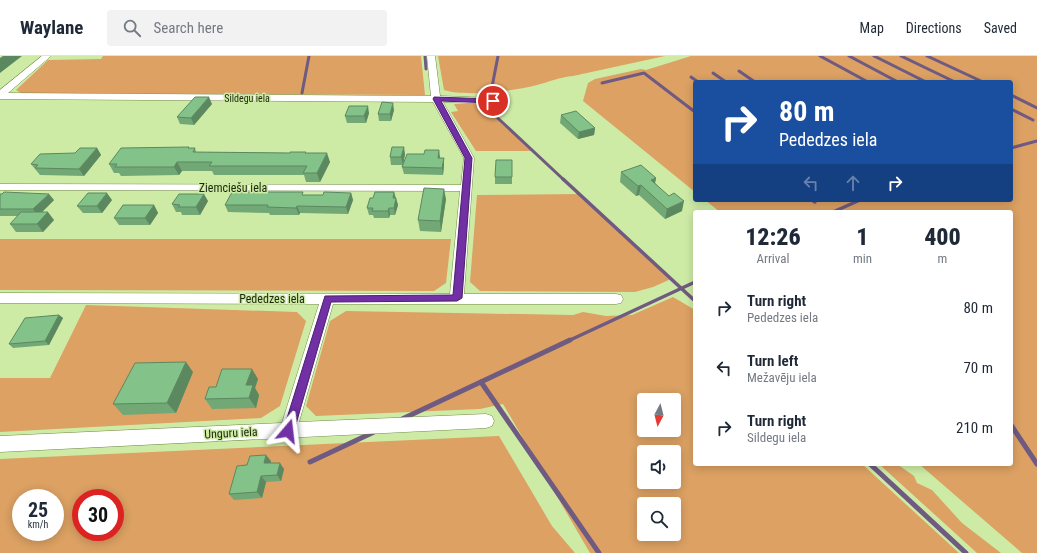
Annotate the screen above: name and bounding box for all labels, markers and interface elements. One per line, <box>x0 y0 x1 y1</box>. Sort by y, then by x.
search box <box>107 10 387 46</box>
text: Waylane <box>20 16 83 39</box>
icon: search <box>121 17 143 39</box>
text: Search here <box>153 19 223 37</box>
text: Map <box>860 20 884 36</box>
text: Directions <box>906 20 962 36</box>
text: Saved <box>984 20 1017 36</box>
pin <box>476 84 510 118</box>
icon: arrive <box>482 90 504 112</box>
street label: Sildegu iela <box>224 93 270 104</box>
text: 80 m <box>779 95 835 128</box>
icon: right <box>713 96 765 148</box>
text: Pededzes iela <box>779 129 877 150</box>
icon: left <box>800 172 822 194</box>
icon: ahead <box>842 172 864 194</box>
icon: right <box>884 172 906 194</box>
street label: Ziemciešu iela <box>199 181 268 195</box>
text: 12:26 <box>745 223 801 251</box>
text: 1 <box>856 223 869 251</box>
text: 400 <box>924 223 961 251</box>
text: Arrival <box>756 251 790 266</box>
text: min <box>853 251 872 266</box>
text: m <box>938 251 947 266</box>
street label: Pededzes iela <box>239 292 305 306</box>
text: Turn right <box>747 292 806 310</box>
icon: right <box>713 297 735 319</box>
text: 80 m <box>963 299 993 317</box>
text: Pededzes iela <box>747 310 818 325</box>
text: Turn left <box>747 352 798 370</box>
icon: left <box>713 357 735 379</box>
text: 70 m <box>963 359 993 377</box>
text: Mežavēju iela <box>747 370 817 385</box>
north arrow <box>637 393 681 437</box>
map controls <box>637 393 681 541</box>
position arrow <box>267 410 309 452</box>
text: Turn right <box>747 412 806 430</box>
icon: right <box>713 417 735 439</box>
text: 210 m <box>956 419 993 437</box>
street label: Unguru iela <box>204 425 258 441</box>
text: Sildegu iela <box>747 430 806 445</box>
button: sound <box>637 445 681 489</box>
speed limit sign: 30 <box>72 489 124 541</box>
button: search <box>637 497 681 541</box>
text: 25 <box>28 498 48 522</box>
text: km/h <box>28 519 48 530</box>

